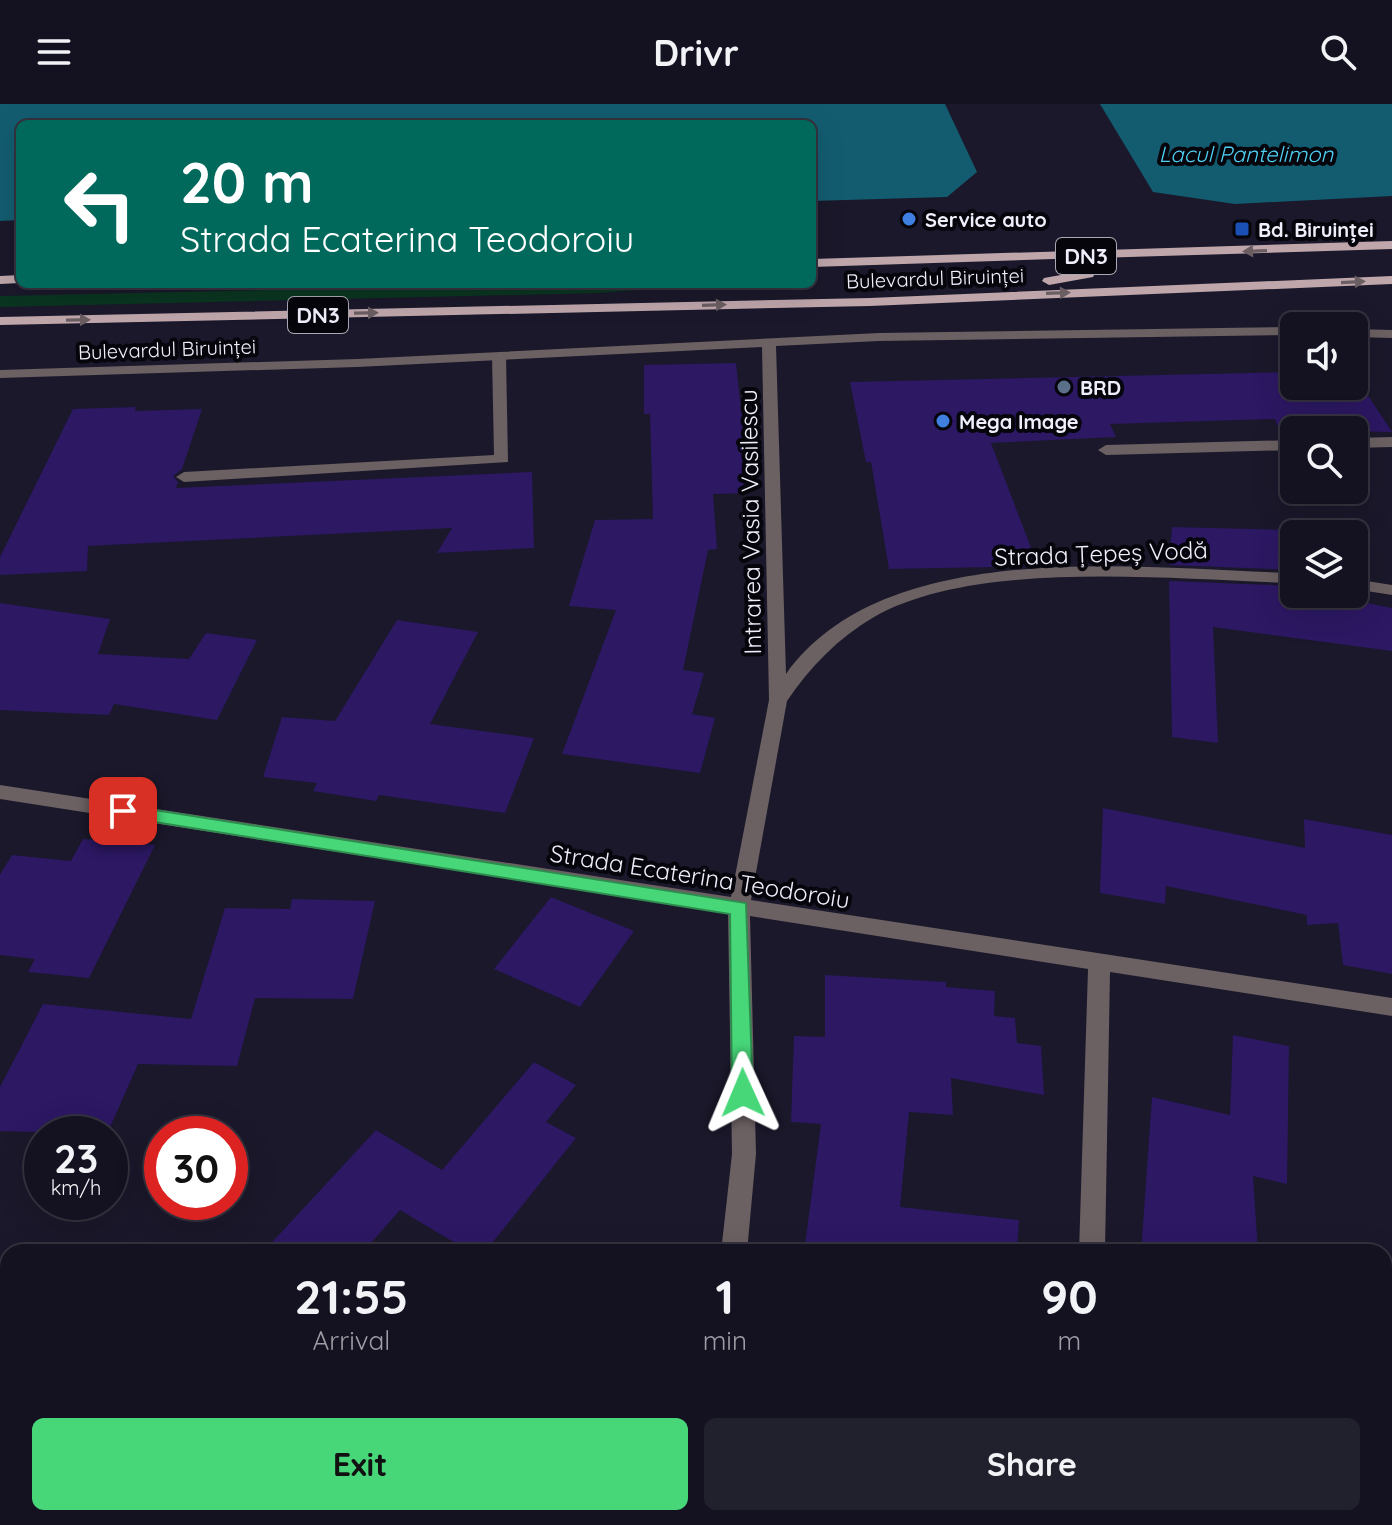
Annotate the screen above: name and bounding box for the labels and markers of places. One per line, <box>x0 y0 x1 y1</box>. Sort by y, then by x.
place label: Service auto <box>925 207 1047 232</box>
marker: Service auto <box>900 210 918 228</box>
place label: Bd. Biruinței <box>1258 217 1374 243</box>
marker: Bd. Biruinței <box>1233 220 1251 238</box>
place label: BRD <box>1080 375 1121 400</box>
marker: BRD <box>1055 378 1073 396</box>
place label: Mega Image <box>959 409 1079 434</box>
marker: Mega Image <box>934 412 952 430</box>
pin <box>89 777 157 845</box>

